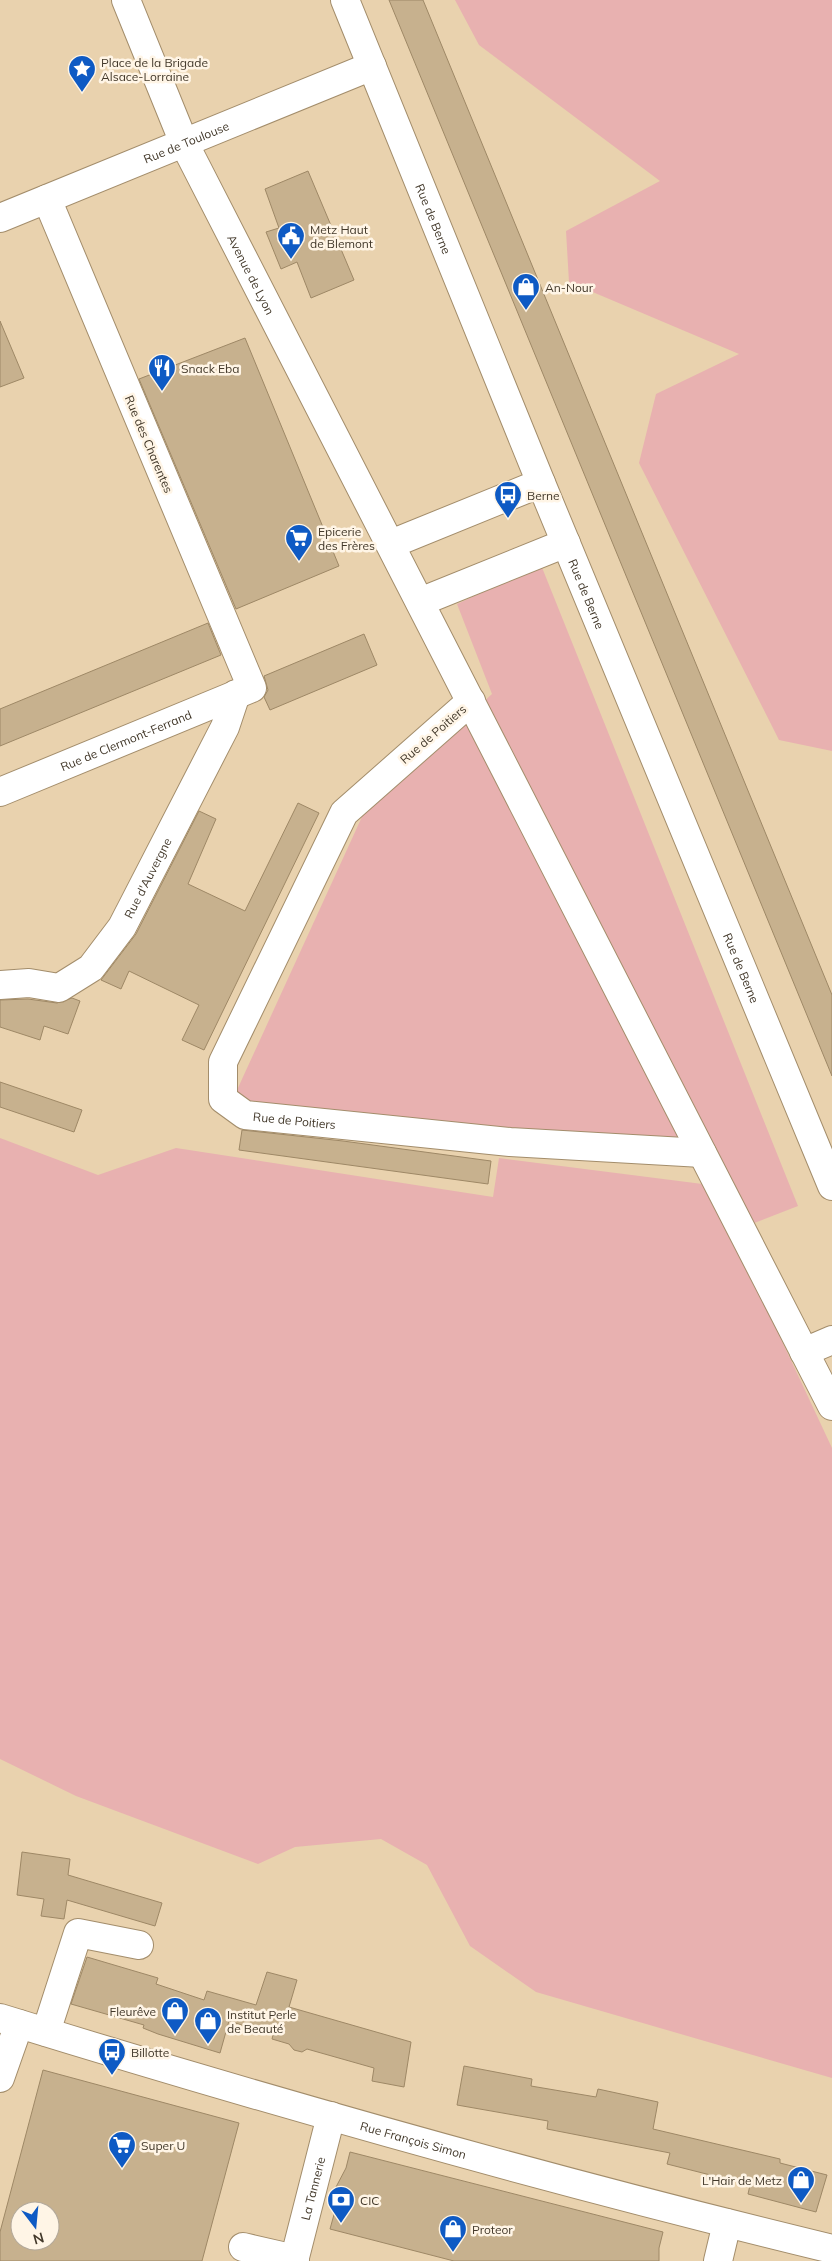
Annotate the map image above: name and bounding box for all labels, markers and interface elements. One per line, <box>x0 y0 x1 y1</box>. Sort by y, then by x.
place icon: Place de la Brigade Alsace-Lorraine <box>67 54 97 93</box>
place label: Place de la Brigade Alsace-Lorraine <box>101 55 208 84</box>
street label: Rue de Toulouse <box>141 118 231 166</box>
street label: Rue de Berne <box>413 181 455 256</box>
public building icon: Metz Haut de Blemont <box>276 221 306 260</box>
place label: Metz Haut de Blemont <box>310 222 373 251</box>
street label: Avenue de Lyon <box>225 232 278 317</box>
shop icon: An-Nour <box>511 272 541 311</box>
place label: An-Nour <box>545 280 594 295</box>
restaurant icon: Snack Eba <box>147 353 177 392</box>
place label: Snack Eba <box>181 361 239 376</box>
street label: Rue des Charentes <box>122 393 176 495</box>
bus stop icon: Berne <box>493 480 523 519</box>
place label: Berne <box>527 488 560 503</box>
supermarket icon: Epicerie des Frères <box>284 523 314 562</box>
place label: Epicerie des Frères <box>318 524 375 553</box>
street label: Rue de Berne <box>566 556 608 631</box>
street label: Rue de Poitiers <box>397 701 469 767</box>
street label: Rue de Clermont-Ferrand <box>58 706 194 774</box>
street label: Rue d'Auvergne <box>120 835 174 921</box>
street label: Rue de Berne <box>721 931 763 1005</box>
street label: Rue de Poitiers <box>252 1108 336 1132</box>
shop icon: Fleurêve <box>160 1996 190 2035</box>
place label: Fleurêve <box>109 2004 156 2019</box>
shop icon: Institut Perle de Beauté <box>193 2006 223 2045</box>
place label: Institut Perle de Beauté <box>227 2007 296 2036</box>
bus stop icon: Billotte <box>97 2037 127 2076</box>
place label: Billotte <box>131 2045 169 2060</box>
street label: Rue François Simon <box>359 2118 468 2162</box>
supermarket icon: Super U <box>107 2130 137 2169</box>
place label: Super U <box>141 2138 185 2153</box>
street label: La Tannerie <box>297 2155 328 2222</box>
shop icon: L'Hair de Metz <box>786 2165 816 2204</box>
place label: L'Hair de Metz <box>702 2173 782 2188</box>
bank icon: CIC <box>326 2185 356 2224</box>
place label: CIC <box>360 2193 380 2208</box>
north arrow <box>10 2201 60 2251</box>
shop icon: Proteor <box>438 2214 468 2253</box>
place label: Proteor <box>472 2222 513 2237</box>
text: N <box>31 2228 46 2249</box>

